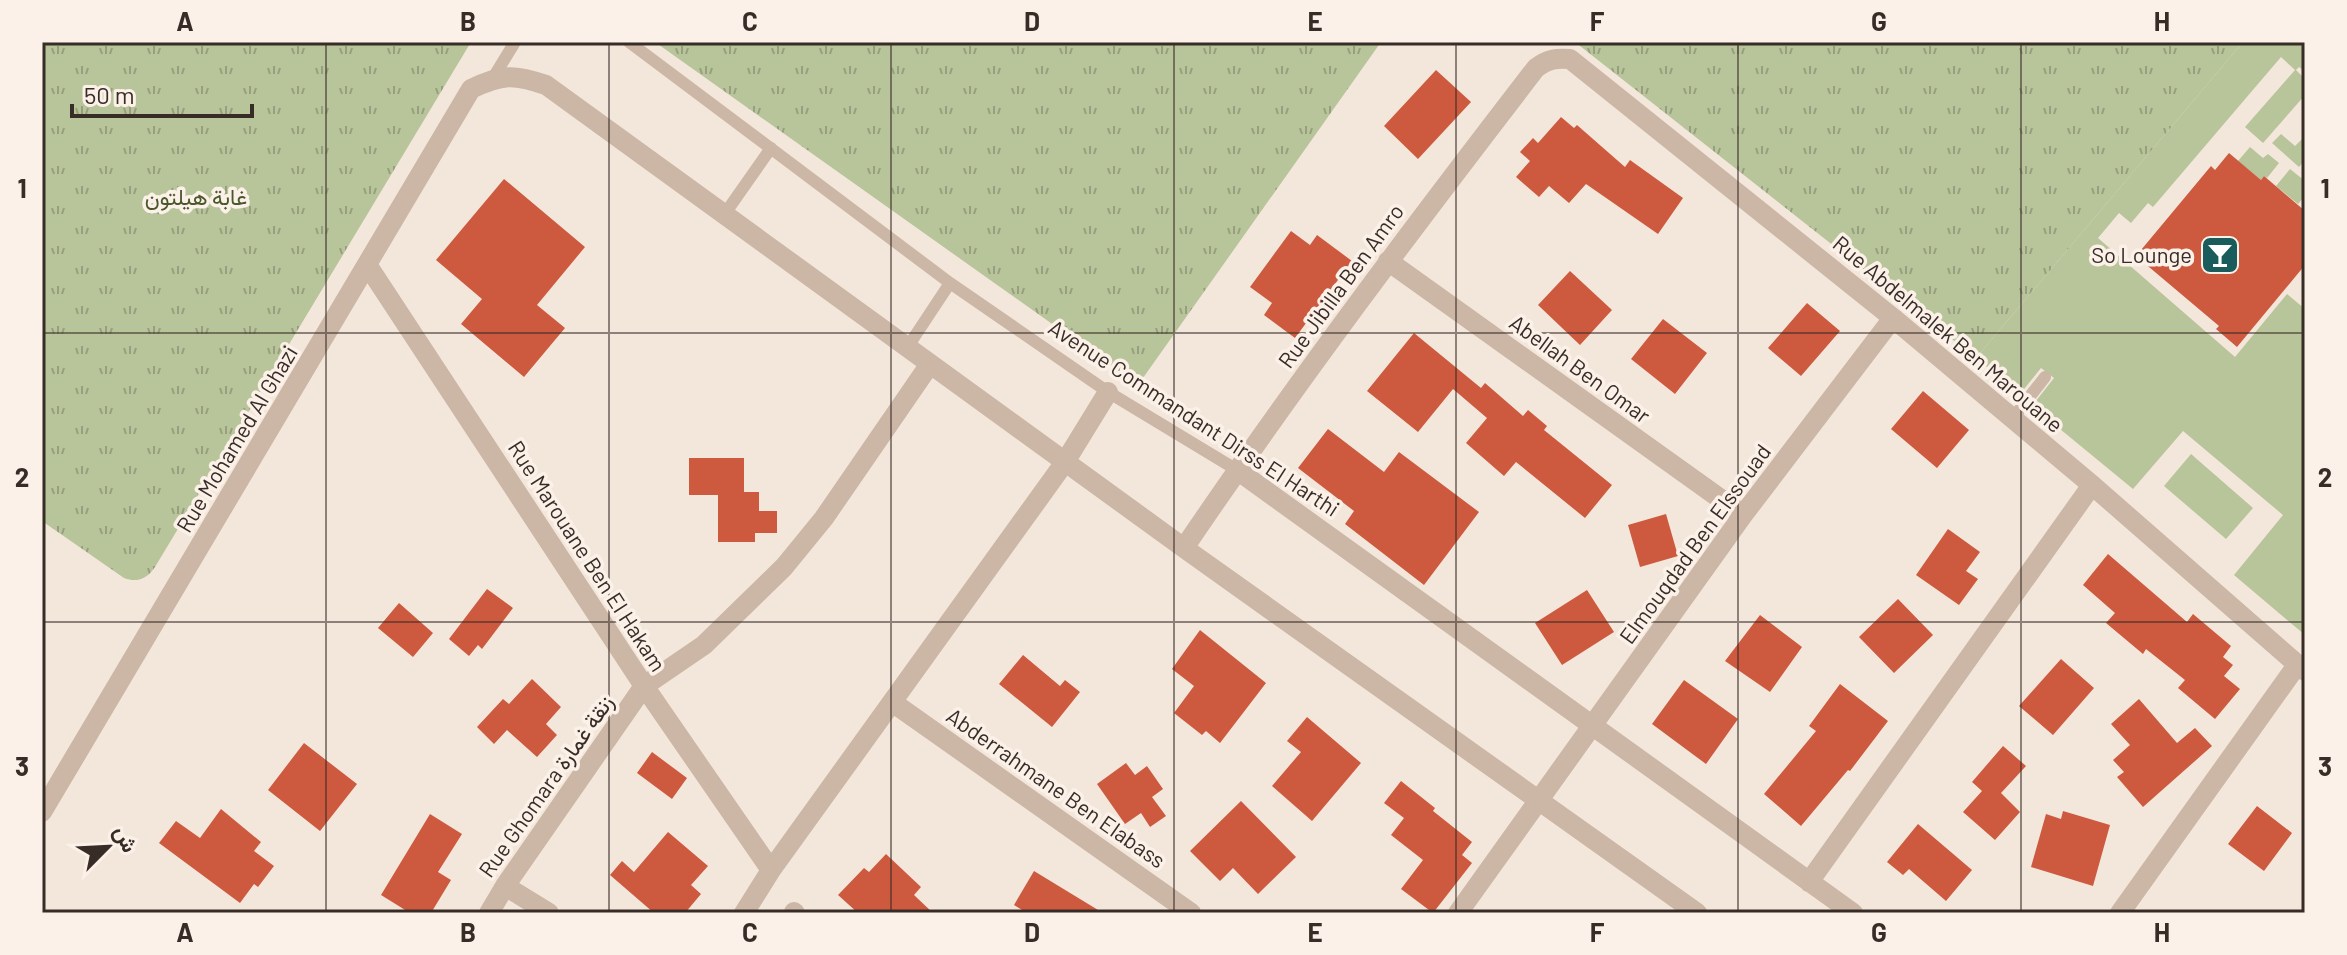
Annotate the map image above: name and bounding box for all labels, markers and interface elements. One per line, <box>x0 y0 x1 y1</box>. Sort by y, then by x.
text: A <box>176 5 194 36</box>
text: B <box>460 5 476 36</box>
text: C <box>742 5 758 36</box>
text: D <box>1024 5 1040 36</box>
text: E <box>1307 5 1323 36</box>
text: F <box>1590 5 1605 36</box>
text: G <box>1871 5 1887 36</box>
text: H <box>2154 5 2170 36</box>
scale bar <box>72 68 252 118</box>
text: 50 m <box>84 80 135 109</box>
text: 1 <box>17 172 27 203</box>
text: 1 <box>2320 172 2330 203</box>
park label: غابة هيلتون <box>145 183 247 211</box>
street label: Rue Jibilla Ben Amro <box>1272 198 1408 372</box>
street label: Rue Abdelmalek Ben Marouane <box>1828 229 2069 437</box>
bar icon: So Lounge <box>2199 234 2241 276</box>
place label: So Lounge <box>2091 241 2192 267</box>
street label: Abellah Ben Omar <box>1505 308 1656 428</box>
street label: Avenue Commandant Dirss El Harthi <box>1044 313 1345 521</box>
street label: Rue Mohamed Al Ghazi <box>170 340 302 537</box>
street label: Rue Marouane Ben El Hakam <box>504 435 672 676</box>
street label: Elmouqdad Ben Elssouad <box>1613 439 1775 648</box>
text: 2 <box>15 461 29 492</box>
text: 2 <box>2318 461 2332 492</box>
street label: Rue Ghomara زنقة غمارة <box>472 689 620 883</box>
street label: Abderrahmane Ben Elabass <box>942 702 1171 873</box>
text: 3 <box>15 750 29 781</box>
text: 3 <box>2318 750 2332 781</box>
north arrow <box>68 807 148 887</box>
text: ش <box>108 821 144 857</box>
text: A <box>176 916 194 947</box>
text: B <box>460 916 476 947</box>
text: C <box>742 916 758 947</box>
text: D <box>1024 916 1040 947</box>
text: E <box>1307 916 1323 947</box>
text: F <box>1590 916 1605 947</box>
text: G <box>1871 916 1887 947</box>
text: H <box>2154 916 2170 947</box>

